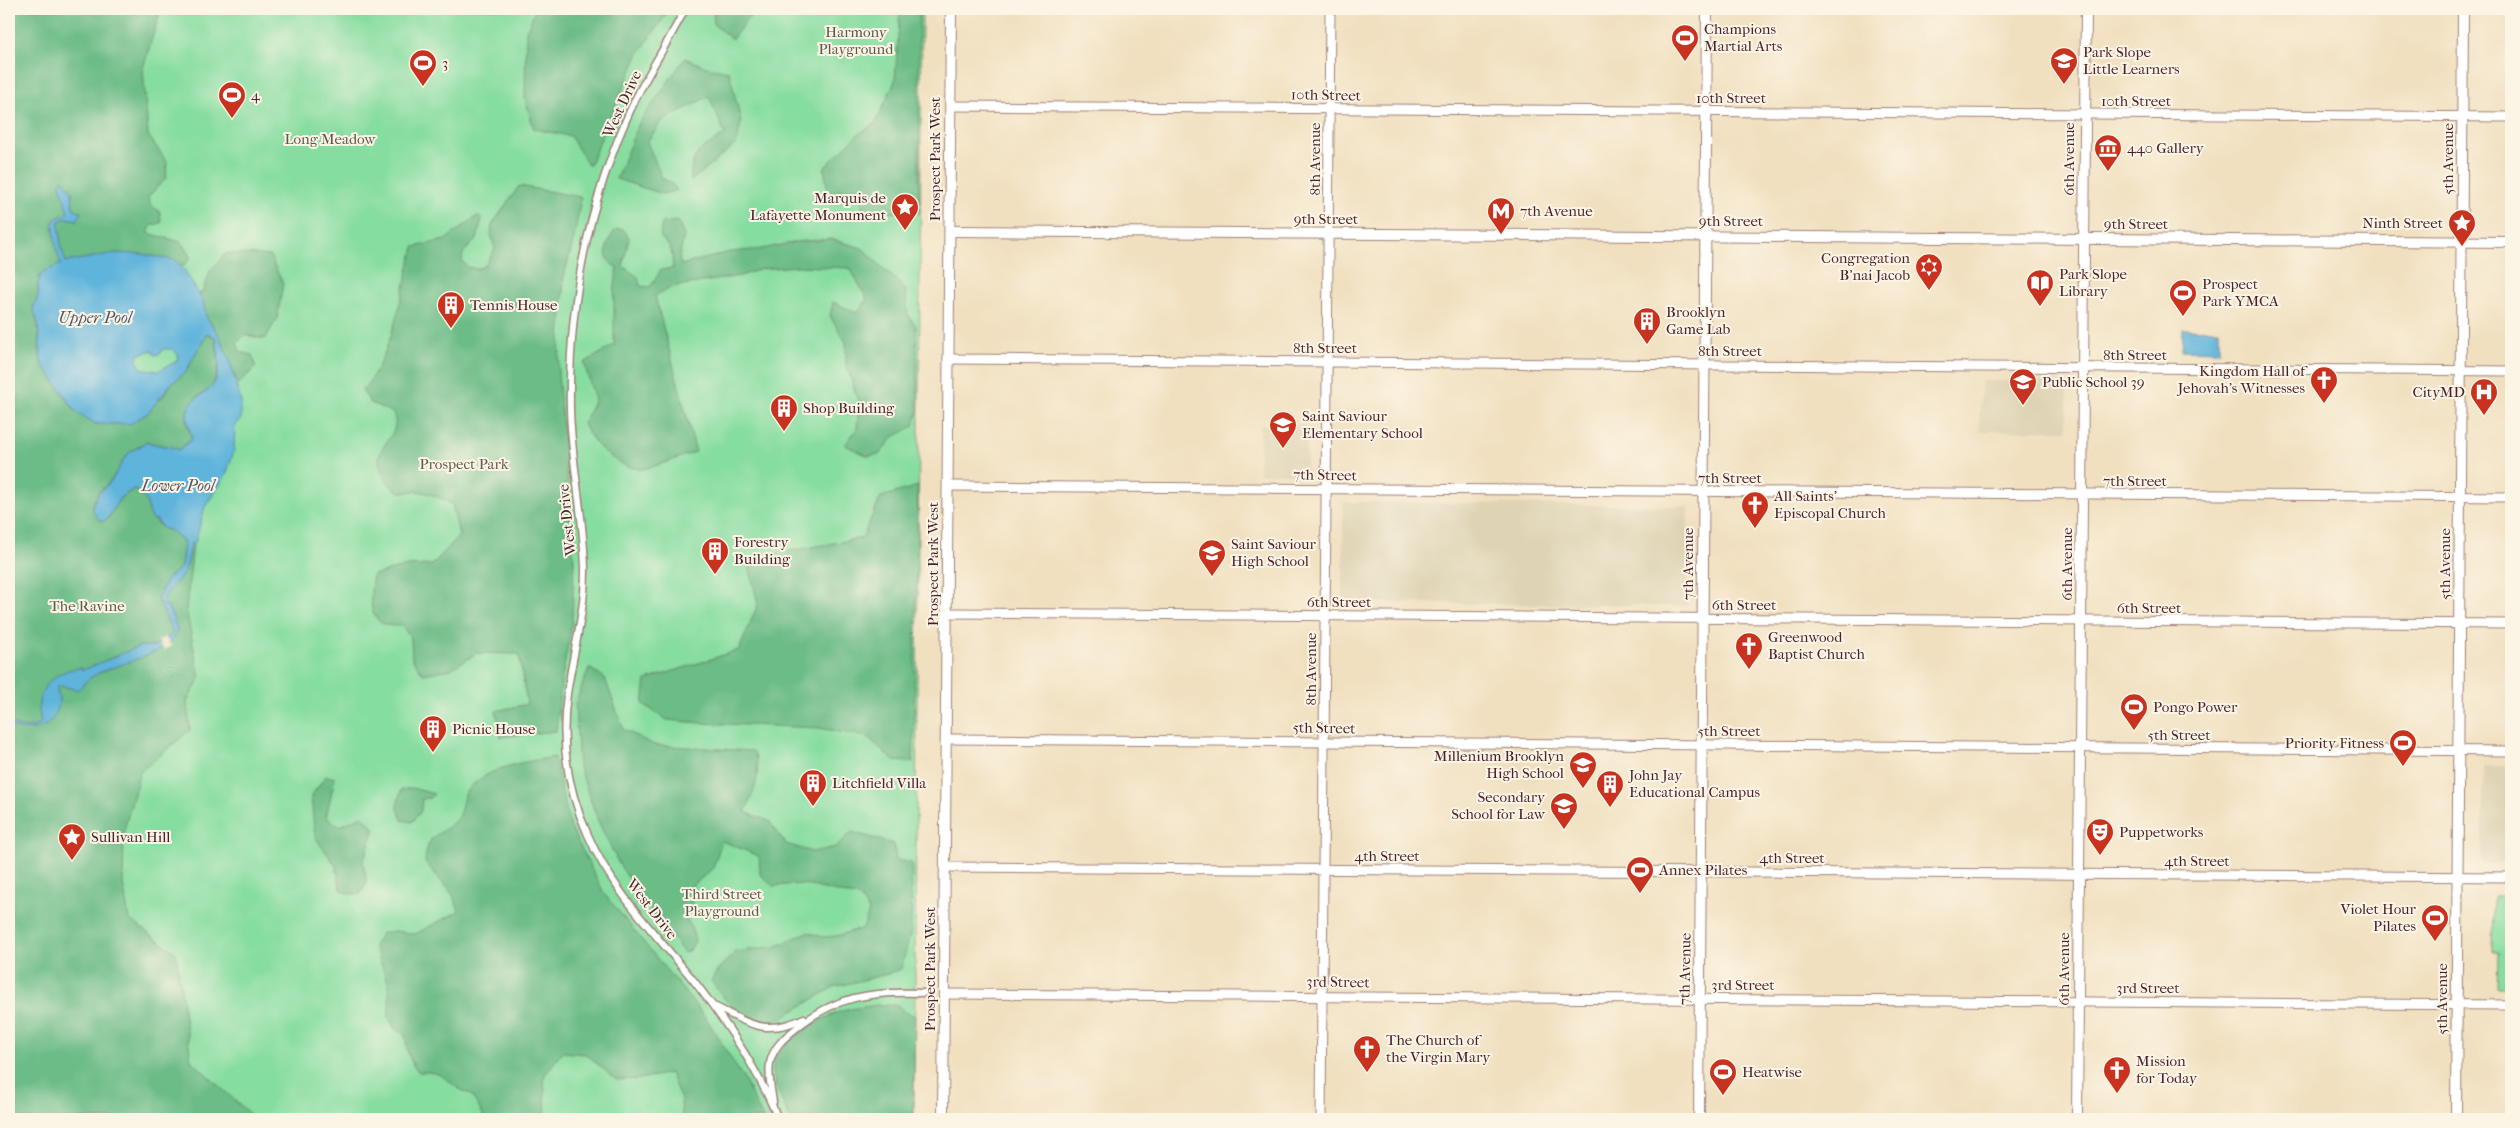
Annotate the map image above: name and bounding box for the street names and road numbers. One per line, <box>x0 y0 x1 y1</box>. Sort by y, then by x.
street label: West Drive <box>598 67 646 141</box>
street label: 10th Street <box>1291 85 1362 105</box>
street label: 10th Street <box>1696 89 1767 107</box>
street label: 10th Street <box>2101 92 2172 110</box>
street label: Prospect Park West <box>926 96 944 221</box>
street label: 8th Avenue <box>1306 122 1324 195</box>
street label: 6th Avenue <box>2060 122 2078 196</box>
street label: 5th Avenue <box>2439 122 2457 195</box>
street label: 9th Street <box>1294 210 1359 228</box>
street label: 9th Street <box>1699 212 1764 230</box>
street label: 9th Street <box>2104 215 2169 233</box>
street label: 8th Street <box>1293 339 1358 357</box>
street label: 8th Street <box>1698 342 1763 360</box>
street label: 8th Street <box>2103 346 2168 364</box>
street label: 7th Street <box>1293 465 1358 485</box>
street label: 7th Street <box>1698 469 1763 487</box>
street label: 7th Street <box>2103 472 2168 490</box>
street label: West Drive <box>554 483 580 558</box>
street label: Prospect Park West <box>924 501 942 626</box>
street label: 7th Avenue <box>1679 527 1697 600</box>
street label: 6th Avenue <box>2058 527 2076 601</box>
street label: 5th Avenue <box>2436 527 2454 600</box>
street label: 6th Street <box>1307 593 1372 611</box>
street label: 6th Street <box>1712 596 1777 614</box>
street label: 6th Street <box>2117 599 2182 617</box>
street label: 8th Avenue <box>1302 632 1320 705</box>
street label: 5th Street <box>1292 718 1356 738</box>
street label: 5th Street <box>1697 722 1761 740</box>
street label: 5th Street <box>2147 726 2211 744</box>
street label: 4th Street <box>1354 847 1420 865</box>
street label: 4th Street <box>1759 849 1825 867</box>
street label: 4th Street <box>2164 852 2230 870</box>
street label: West Drive <box>622 874 682 943</box>
street label: Prospect Park West <box>921 906 939 1031</box>
street label: 7th Avenue <box>1675 932 1695 1005</box>
street label: 6th Avenue <box>2055 932 2073 1006</box>
street label: 5th Avenue <box>2433 962 2451 1035</box>
street label: 3rd Street <box>1306 972 1370 992</box>
street label: 3rd Street <box>1711 976 1775 994</box>
street label: 3rd Street <box>2116 979 2180 997</box>

